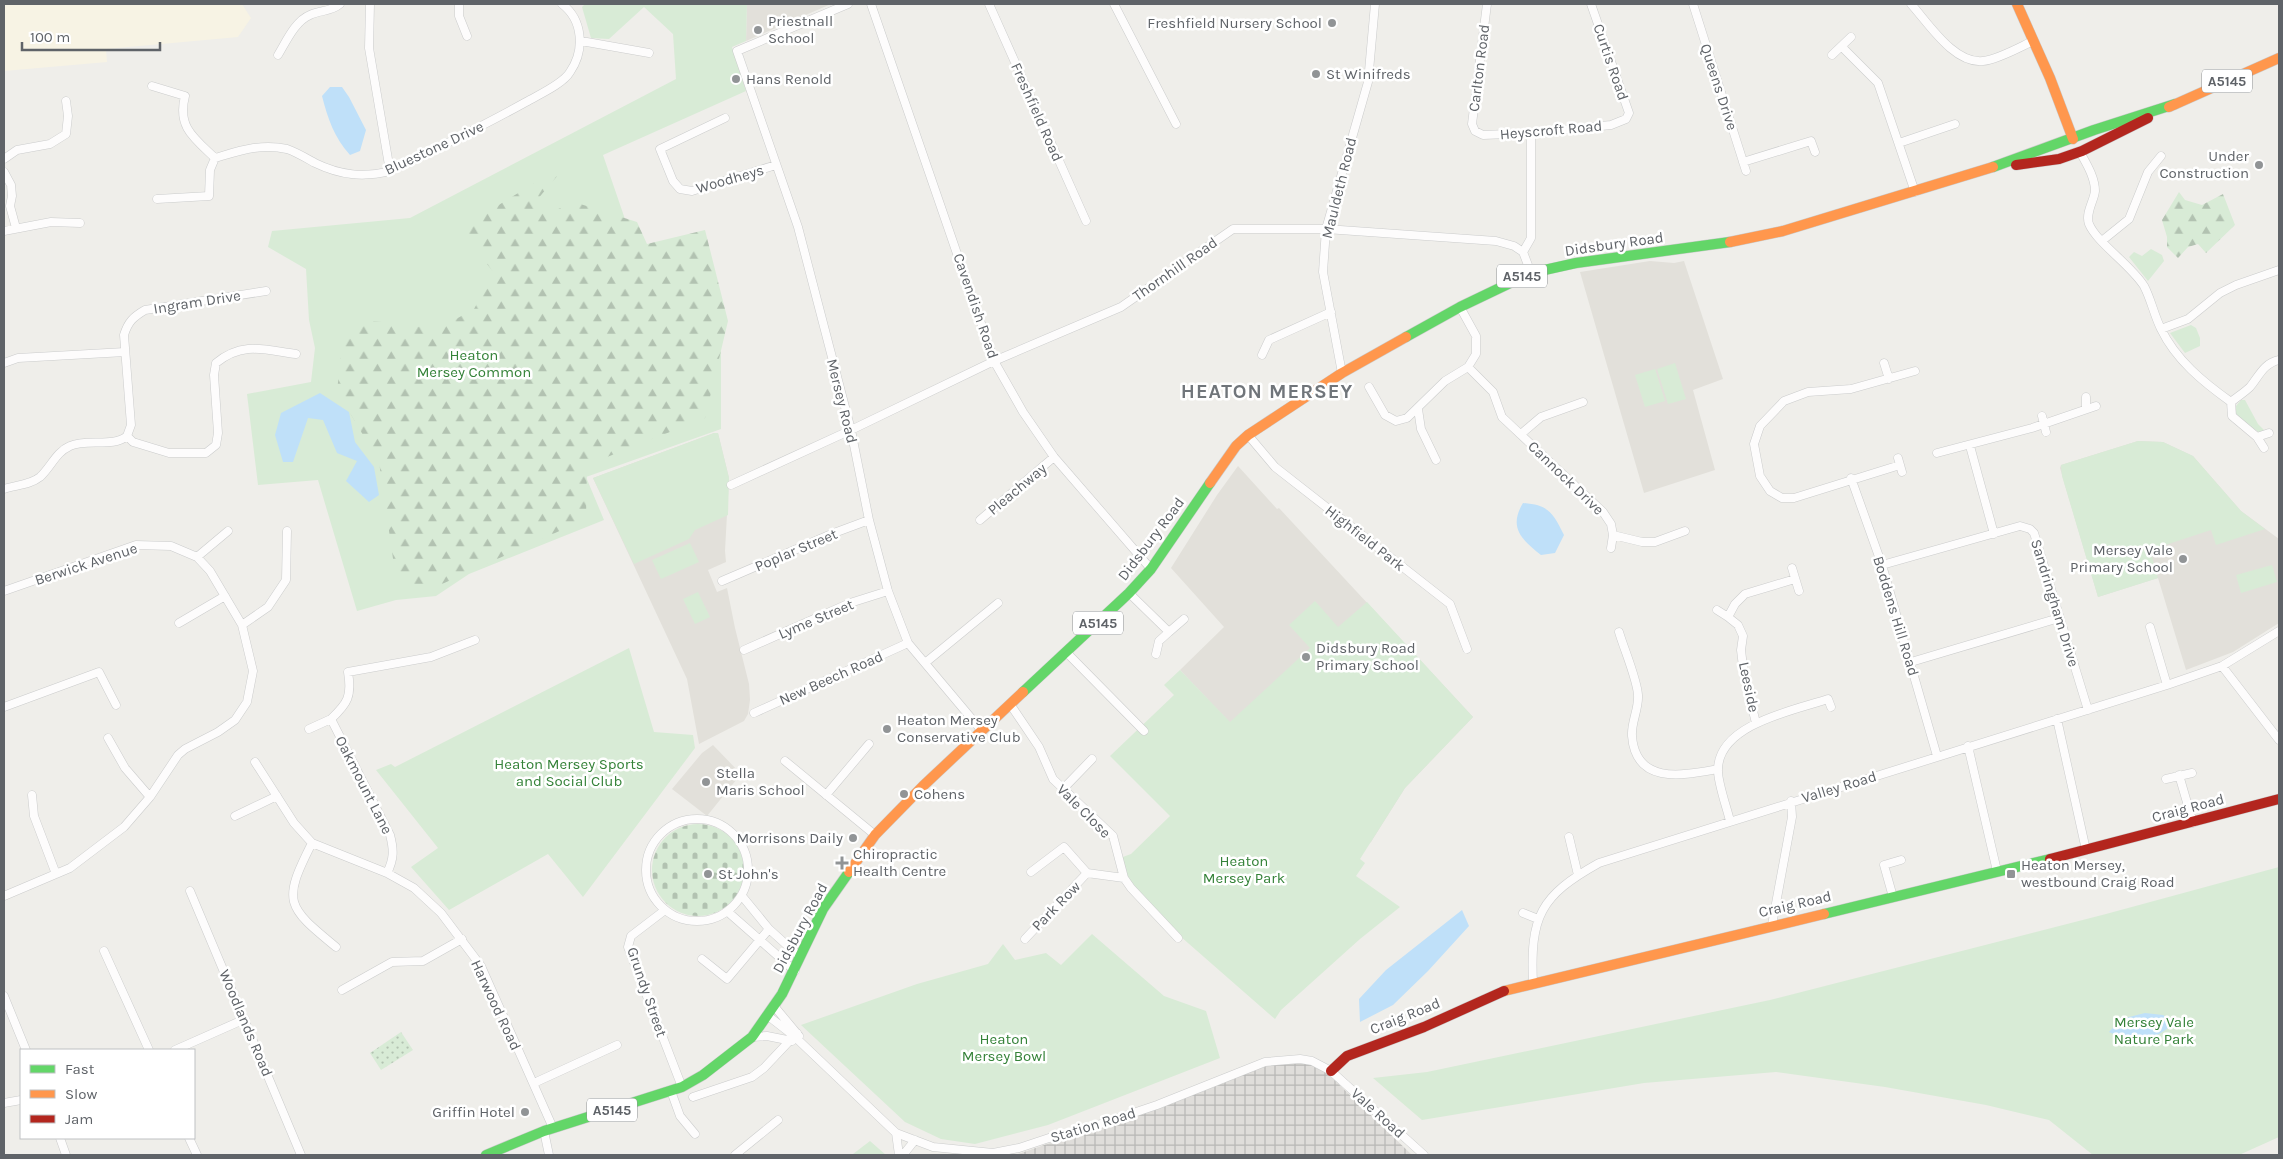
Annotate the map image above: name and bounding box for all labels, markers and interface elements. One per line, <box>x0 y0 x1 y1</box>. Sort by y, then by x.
place label: Priestnall School <box>768 12 833 47</box>
place label: Freshfield Nursery School <box>1147 14 1322 32</box>
marker: Freshfield Nursery School <box>1326 17 1338 29</box>
scale bar <box>22 20 160 52</box>
street label: Curtis Road <box>1590 21 1632 103</box>
street label: Carlton Road <box>1465 23 1493 113</box>
marker: Priestnall School <box>752 24 764 36</box>
text: 100 m <box>30 28 70 46</box>
street label: Queens Drive <box>1697 42 1741 132</box>
street label: Freshfield Road <box>1007 60 1067 164</box>
place label: St Winifreds <box>1326 65 1411 83</box>
marker: St Winifreds <box>1310 68 1322 80</box>
place label: Hans Renold <box>746 70 832 88</box>
road number: A5145 <box>2202 70 2252 92</box>
marker: Hans Renold <box>730 73 742 85</box>
street label: Bluestone Drive <box>382 117 486 179</box>
street label: Heyscroft Road <box>1499 117 1603 143</box>
street label: Mauldeth Road <box>1318 136 1360 240</box>
place label: Under Construction <box>2159 147 2250 182</box>
marker: Under Construction <box>2253 159 2265 171</box>
street label: Woodheys <box>694 161 766 197</box>
street label: Didsbury Road <box>1563 228 1665 260</box>
street label: Thornhill Road <box>1129 233 1221 305</box>
street label: Cavendish Road <box>950 251 1002 361</box>
road number: A5145 <box>1497 264 1547 288</box>
street label: Ingram Drive <box>152 286 242 318</box>
park label: Heaton Mersey Common <box>417 346 531 381</box>
street label: Mersey Road <box>823 357 861 445</box>
district label: HEATON MERSEY <box>1181 380 1353 403</box>
street label: Cannock Drive <box>1524 437 1608 519</box>
street label: Pleachway <box>984 459 1050 519</box>
street label: Didsbury Road <box>1114 494 1188 584</box>
street label: Highfield Park <box>1321 501 1409 575</box>
street label: Poplar Street <box>752 524 840 575</box>
street label: Sandringham Drive <box>2027 537 2083 669</box>
street label: Berwick Avenue <box>32 539 140 589</box>
place label: Mersey Vale Primary School <box>2070 541 2173 576</box>
marker: Mersey Vale Primary School <box>2177 553 2189 565</box>
street label: Boddens Hill Road <box>1869 554 1923 678</box>
street label: Lyme Street <box>776 595 857 643</box>
road number: A5145 <box>1073 612 1123 634</box>
place label: Didsbury Road Primary School <box>1316 639 1419 674</box>
street label: New Beech Road <box>776 647 886 709</box>
marker: Didsbury Road Primary School <box>1300 651 1312 663</box>
street label: Leeside <box>1735 660 1763 714</box>
place label: Heaton Mersey Conservative Club <box>897 711 1021 746</box>
marker: Heaton Mersey Conservative Club <box>881 723 893 735</box>
street label: Oakmount Lane <box>331 733 397 837</box>
park label: Heaton Mersey Sports and Social Club <box>494 755 644 790</box>
place label: Stella Maris School <box>716 764 805 799</box>
street label: Valley Road <box>1799 767 1879 807</box>
marker: Stella Maris School <box>700 776 712 788</box>
street label: Vale Close <box>1053 780 1115 842</box>
place label: Cohens <box>914 785 965 803</box>
marker: Cohens <box>898 788 910 800</box>
street label: Craig Road <box>2150 790 2226 826</box>
place label: Morrisons Daily <box>736 829 843 847</box>
marker: Morrisons Daily <box>847 832 859 844</box>
place label: Chiropractic Health Centre <box>853 845 946 880</box>
park label: Heaton Mersey Park <box>1203 852 1285 887</box>
marker: Chiropractic Health Centre <box>835 856 849 870</box>
place label: Heaton Mersey, westbound Craig Road <box>2021 856 2175 891</box>
place label: St John's <box>718 865 779 883</box>
marker: St John's <box>702 868 714 880</box>
marker: Heaton Mersey, westbound Craig Road <box>2005 868 2017 880</box>
street label: Park Row <box>1028 877 1084 935</box>
street label: Didsbury Road <box>769 880 831 976</box>
street label: Craig Road <box>1757 887 1833 921</box>
street label: Grundy Street <box>623 945 671 1040</box>
street label: Harwood Road <box>467 957 525 1053</box>
street label: Woodlands Road <box>215 967 277 1079</box>
street label: Craig Road <box>1367 994 1443 1038</box>
park label: Mersey Vale Nature Park <box>2114 1013 2194 1048</box>
park label: Heaton Mersey Bowl <box>962 1030 1046 1065</box>
legend <box>20 1049 195 1139</box>
text: Fast <box>65 1060 95 1078</box>
street label: Vale Road <box>1347 1084 1409 1142</box>
text: Slow <box>65 1085 97 1103</box>
road number: A5145 <box>587 1098 637 1122</box>
place label: Griffin Hotel <box>432 1103 515 1121</box>
street label: Station Road <box>1048 1103 1138 1147</box>
marker: Griffin Hotel <box>519 1106 531 1118</box>
text: Jam <box>65 1110 93 1128</box>

